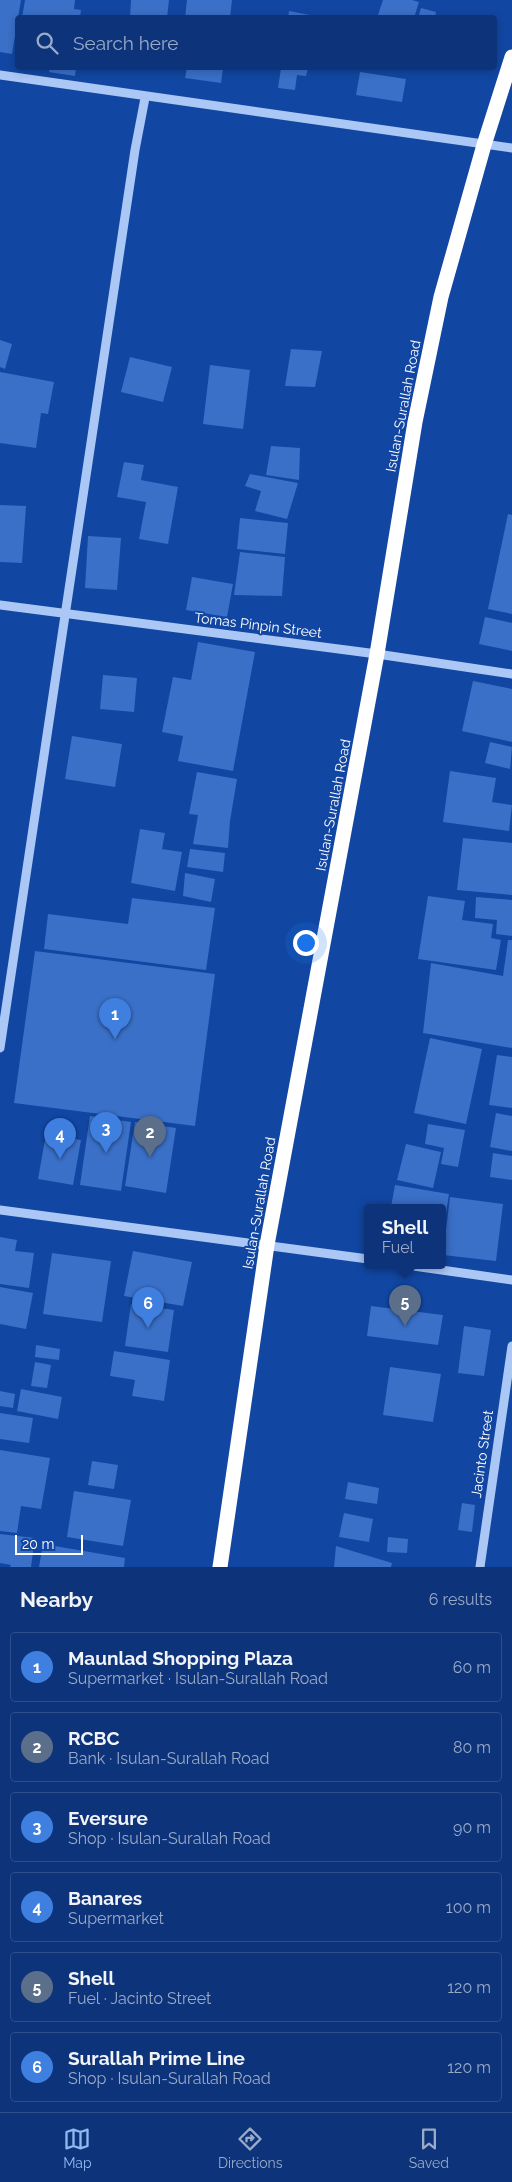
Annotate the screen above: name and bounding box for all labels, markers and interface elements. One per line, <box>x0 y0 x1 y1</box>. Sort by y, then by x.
search box <box>15 15 497 70</box>
icon: search <box>33 29 61 57</box>
text: Search here <box>73 32 179 54</box>
street label: Isulan-Surallah Road <box>382 339 424 473</box>
street label: Tomas Pinpin Street <box>193 609 323 641</box>
street label: Isulan-Surallah Road <box>312 738 354 872</box>
your location <box>293 930 319 956</box>
pin: 1 <box>99 998 131 1039</box>
pin: 3 <box>90 1112 122 1153</box>
pin: 2 <box>134 1116 166 1157</box>
pin: 4 <box>44 1118 76 1159</box>
street label: Isulan-Surallah Road <box>239 1136 279 1270</box>
popup <box>364 1204 446 1269</box>
text: Shell <box>382 1216 428 1238</box>
text: Fuel <box>382 1238 414 1257</box>
pin: 5 <box>389 1285 421 1326</box>
pin: 6 <box>132 1287 164 1328</box>
street label: Jacinto Street <box>468 1409 496 1499</box>
scale bar <box>15 1532 82 1555</box>
text: 20 m <box>22 1536 54 1552</box>
text: Nearby <box>20 1587 93 1612</box>
text: 6 results <box>429 1590 492 1609</box>
text: Maunlad Shopping Plaza <box>68 1647 293 1669</box>
text: 1 <box>33 1658 41 1677</box>
text: 60 m <box>453 1658 491 1677</box>
text: Supermarket · Isulan-Surallah Road <box>68 1669 328 1688</box>
text: RCBC <box>68 1727 120 1749</box>
text: 2 <box>32 1738 42 1757</box>
text: 80 m <box>453 1738 491 1757</box>
text: Bank · Isulan-Surallah Road <box>68 1749 269 1768</box>
text: Eversure <box>68 1807 148 1829</box>
text: 3 <box>33 1818 41 1837</box>
text: 90 m <box>453 1818 491 1837</box>
text: Shop · Isulan-Surallah Road <box>68 1829 271 1848</box>
text: Banares <box>68 1887 142 1909</box>
text: 4 <box>32 1898 42 1917</box>
text: 100 m <box>446 1898 491 1917</box>
text: Supermarket <box>68 1909 164 1928</box>
text: Shell <box>68 1967 115 1989</box>
text: 5 <box>33 1978 41 1997</box>
text: 120 m <box>447 1978 491 1997</box>
text: Fuel · Jacinto Street <box>68 1989 211 2008</box>
text: Surallah Prime Line <box>68 2047 245 2069</box>
text: 6 <box>32 2058 42 2077</box>
text: 120 m <box>447 2058 491 2077</box>
text: Shop · Isulan-Surallah Road <box>68 2069 271 2088</box>
tab: Map <box>63 2125 92 2171</box>
tab: Directions <box>218 2125 283 2171</box>
tab: Saved <box>409 2125 449 2171</box>

